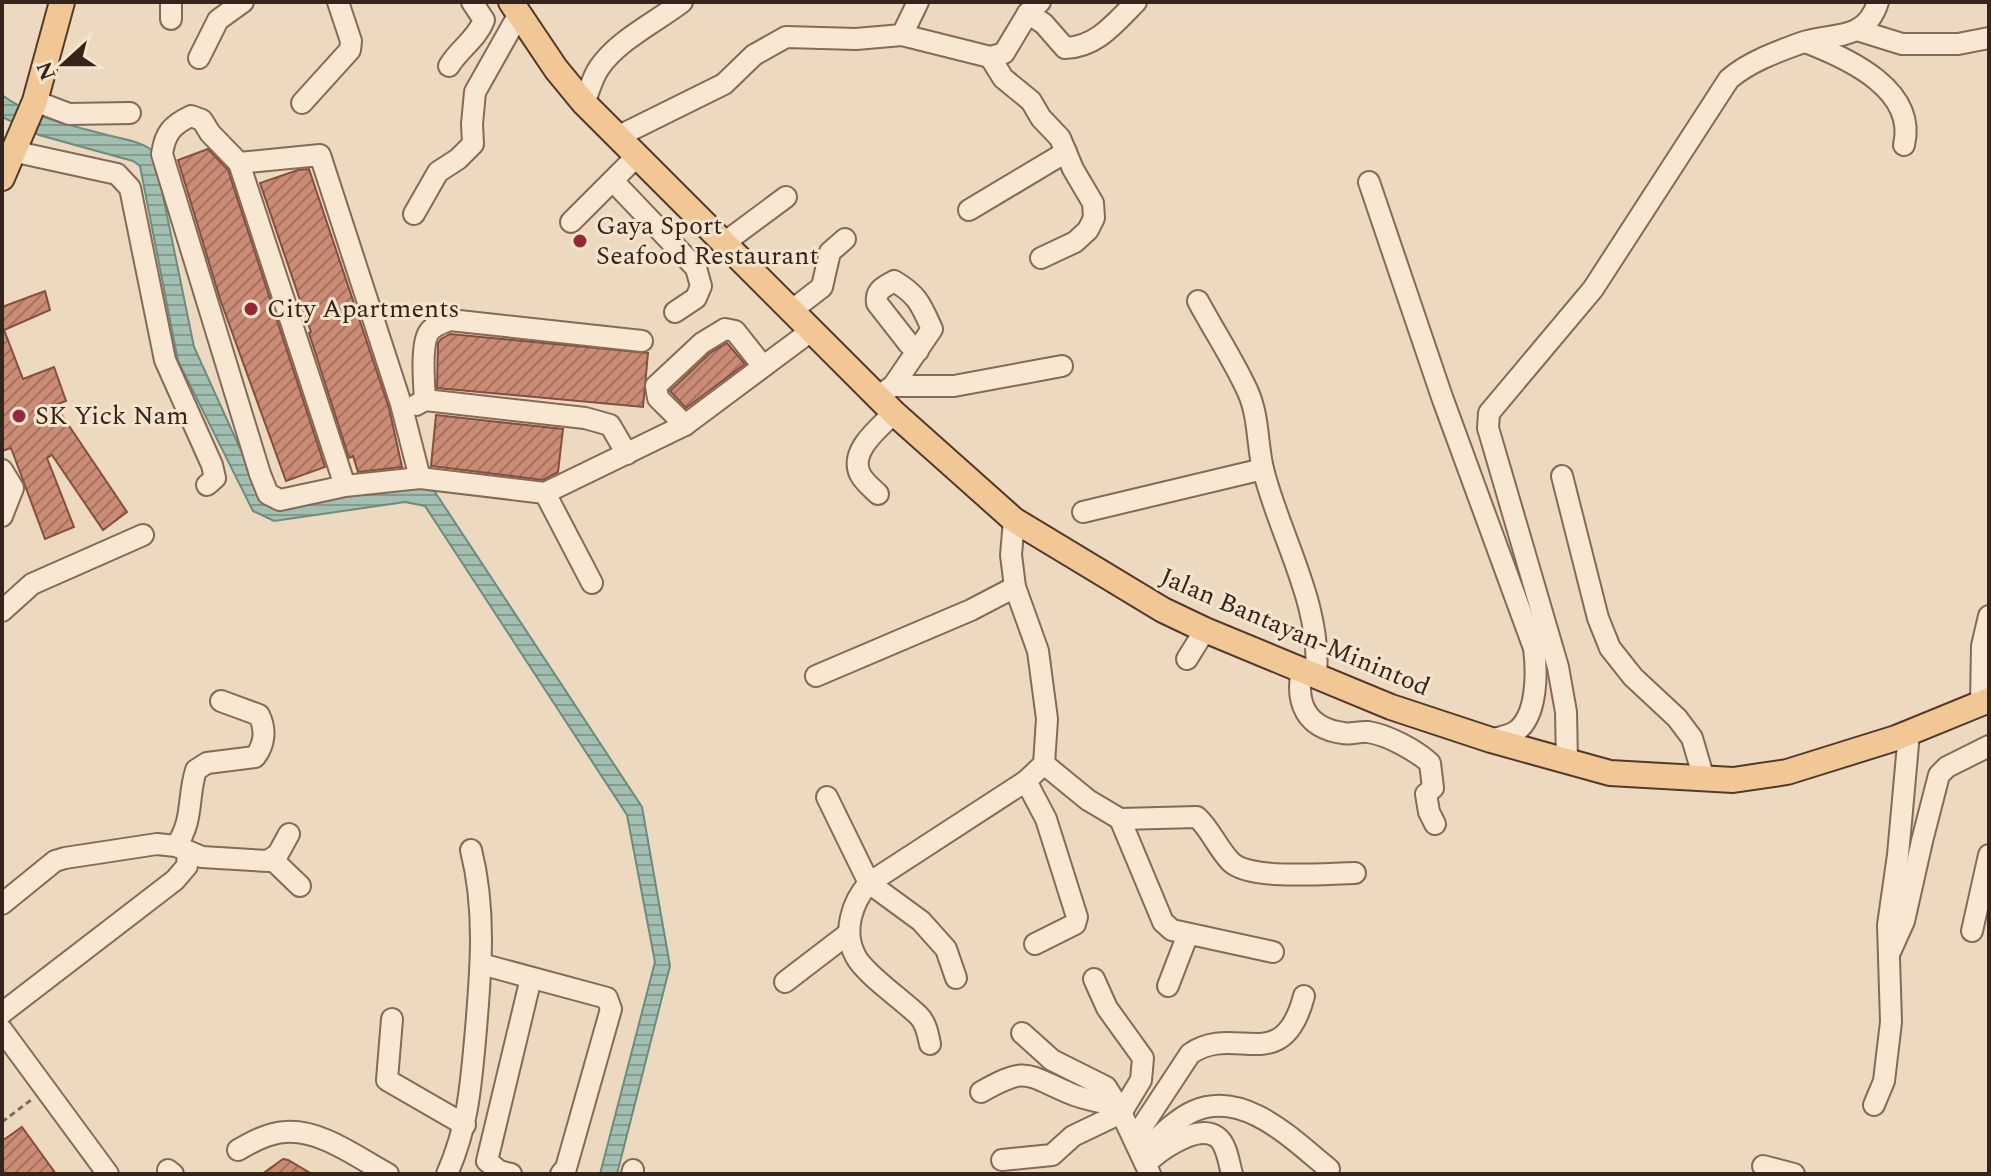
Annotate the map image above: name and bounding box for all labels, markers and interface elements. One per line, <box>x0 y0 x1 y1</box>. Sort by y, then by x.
north arrow <box>24 24 104 104</box>
text: N <box>28 56 65 85</box>
place label: Gaya Sport Seafood Restaurant <box>596 206 819 276</box>
marker: Gaya Sport Seafood Restaurant <box>571 232 589 250</box>
place label: City Apartments <box>267 289 460 329</box>
marker: City Apartments <box>242 300 260 318</box>
place label: SK Yick Nam <box>35 396 189 436</box>
marker: SK Yick Nam <box>10 407 28 425</box>
street label: Jalan Bantayan-Minintod <box>1154 557 1436 707</box>

